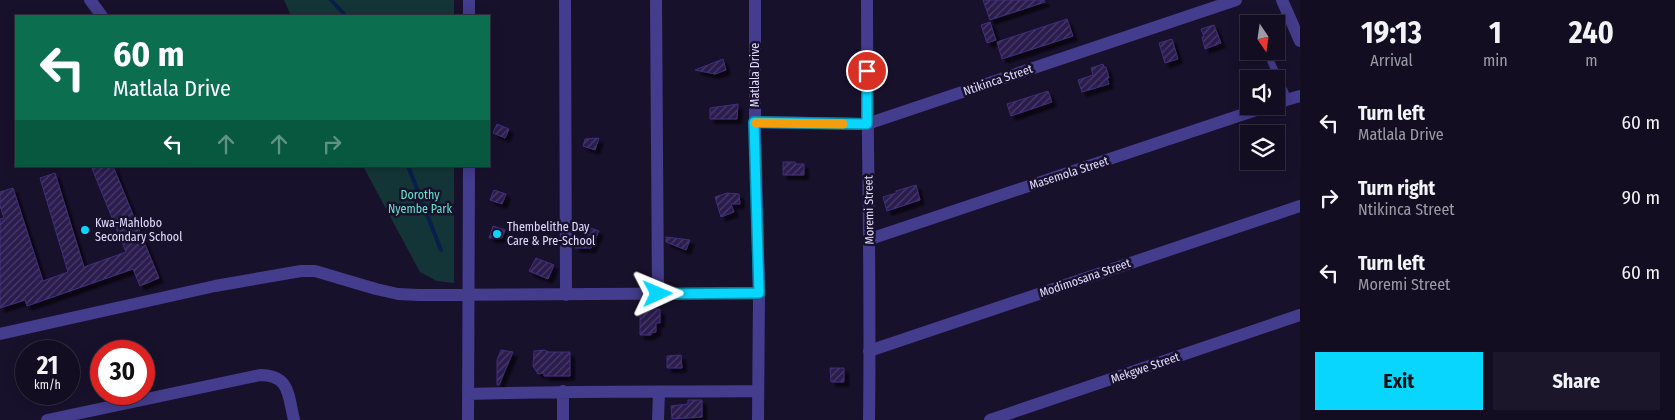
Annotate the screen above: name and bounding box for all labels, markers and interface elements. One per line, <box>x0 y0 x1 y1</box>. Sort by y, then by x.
north arrow <box>1240 15 1285 60</box>
map controls <box>1240 15 1285 170</box>
text: 19:13 <box>1361 15 1422 51</box>
text: 1 <box>1489 15 1502 51</box>
text: 240 <box>1569 15 1614 51</box>
text: 60 m <box>113 33 184 75</box>
icon: left <box>30 35 95 100</box>
street label: Matlala Drive <box>748 43 762 107</box>
pin <box>846 50 888 92</box>
text: Arrival <box>1370 51 1413 70</box>
text: min <box>1483 51 1508 70</box>
text: m <box>1585 51 1598 70</box>
icon: arrive <box>853 57 881 85</box>
street label: Ntikinca Street <box>961 62 1035 98</box>
button: sound <box>1240 70 1285 115</box>
text: Matlala Drive <box>113 75 231 102</box>
text: Turn left <box>1358 102 1425 125</box>
icon: left <box>1315 109 1343 137</box>
text: 60 m <box>1622 111 1660 134</box>
button: layers <box>1240 125 1285 170</box>
text: Matlala Drive <box>1358 125 1444 144</box>
icon: left <box>159 130 187 158</box>
icon: ahead <box>212 130 240 158</box>
icon: ahead <box>265 130 293 158</box>
icon: right <box>318 130 346 158</box>
street label: Masemola Street <box>1028 154 1110 192</box>
street label: Moremi Street <box>861 175 877 245</box>
text: Turn right <box>1358 177 1435 200</box>
icon: right <box>1315 184 1343 212</box>
text: 90 m <box>1622 186 1660 209</box>
park label: Dorothy Nyembe Park <box>388 188 452 216</box>
text: Ntikinca Street <box>1358 200 1455 219</box>
place label: Kwa-Mahlobo Secondary School <box>95 216 182 244</box>
place label: Thembelithe Day Care & Pre-School <box>507 220 595 248</box>
marker: Kwa-Mahlobo Secondary School <box>79 224 91 236</box>
marker: Thembelithe Day Care & Pre-School <box>491 228 503 240</box>
text: Turn left <box>1358 252 1425 275</box>
street label: Modimosana Street <box>1038 256 1132 300</box>
icon: left <box>1315 259 1343 287</box>
text: 60 m <box>1622 261 1660 284</box>
position arrow <box>631 267 683 319</box>
text: Moremi Street <box>1358 275 1450 294</box>
speed limit sign: 30 <box>90 340 155 405</box>
street label: Mekgwe Street <box>1109 350 1181 386</box>
text: 21 <box>37 351 58 381</box>
button: Exit <box>1315 352 1483 410</box>
button: Share <box>1493 352 1660 410</box>
text: km/h <box>34 378 61 392</box>

